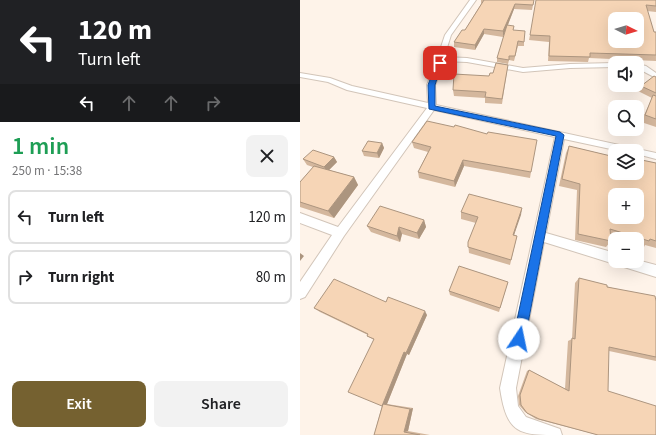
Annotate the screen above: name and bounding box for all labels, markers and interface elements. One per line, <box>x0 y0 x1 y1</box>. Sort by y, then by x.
text: 120 m <box>78 10 152 50</box>
north arrow <box>608 12 644 48</box>
map controls <box>608 12 644 268</box>
icon: left <box>12 16 64 68</box>
pin <box>423 46 457 80</box>
text: Turn left <box>78 47 140 72</box>
icon: arrive <box>429 52 451 74</box>
button: sound <box>608 56 644 92</box>
icon: left <box>76 92 98 114</box>
icon: ahead <box>118 92 140 114</box>
icon: ahead <box>160 92 182 114</box>
icon: right <box>202 92 224 114</box>
button: search <box>608 100 644 136</box>
text: 1 min <box>12 129 69 164</box>
button: close <box>246 135 288 177</box>
button: layers <box>608 144 644 180</box>
text: 250 m · 15:38 <box>12 162 82 180</box>
button: + <box>608 188 644 224</box>
icon: left <box>14 206 36 228</box>
text: Turn left <box>48 207 104 228</box>
text: 120 m <box>248 207 286 228</box>
button: − <box>608 232 644 268</box>
icon: right <box>14 266 36 288</box>
text: Turn right <box>48 267 114 288</box>
text: 80 m <box>256 267 286 288</box>
position arrow <box>498 318 540 360</box>
button: Exit <box>12 381 146 427</box>
button: Share <box>154 381 288 427</box>

